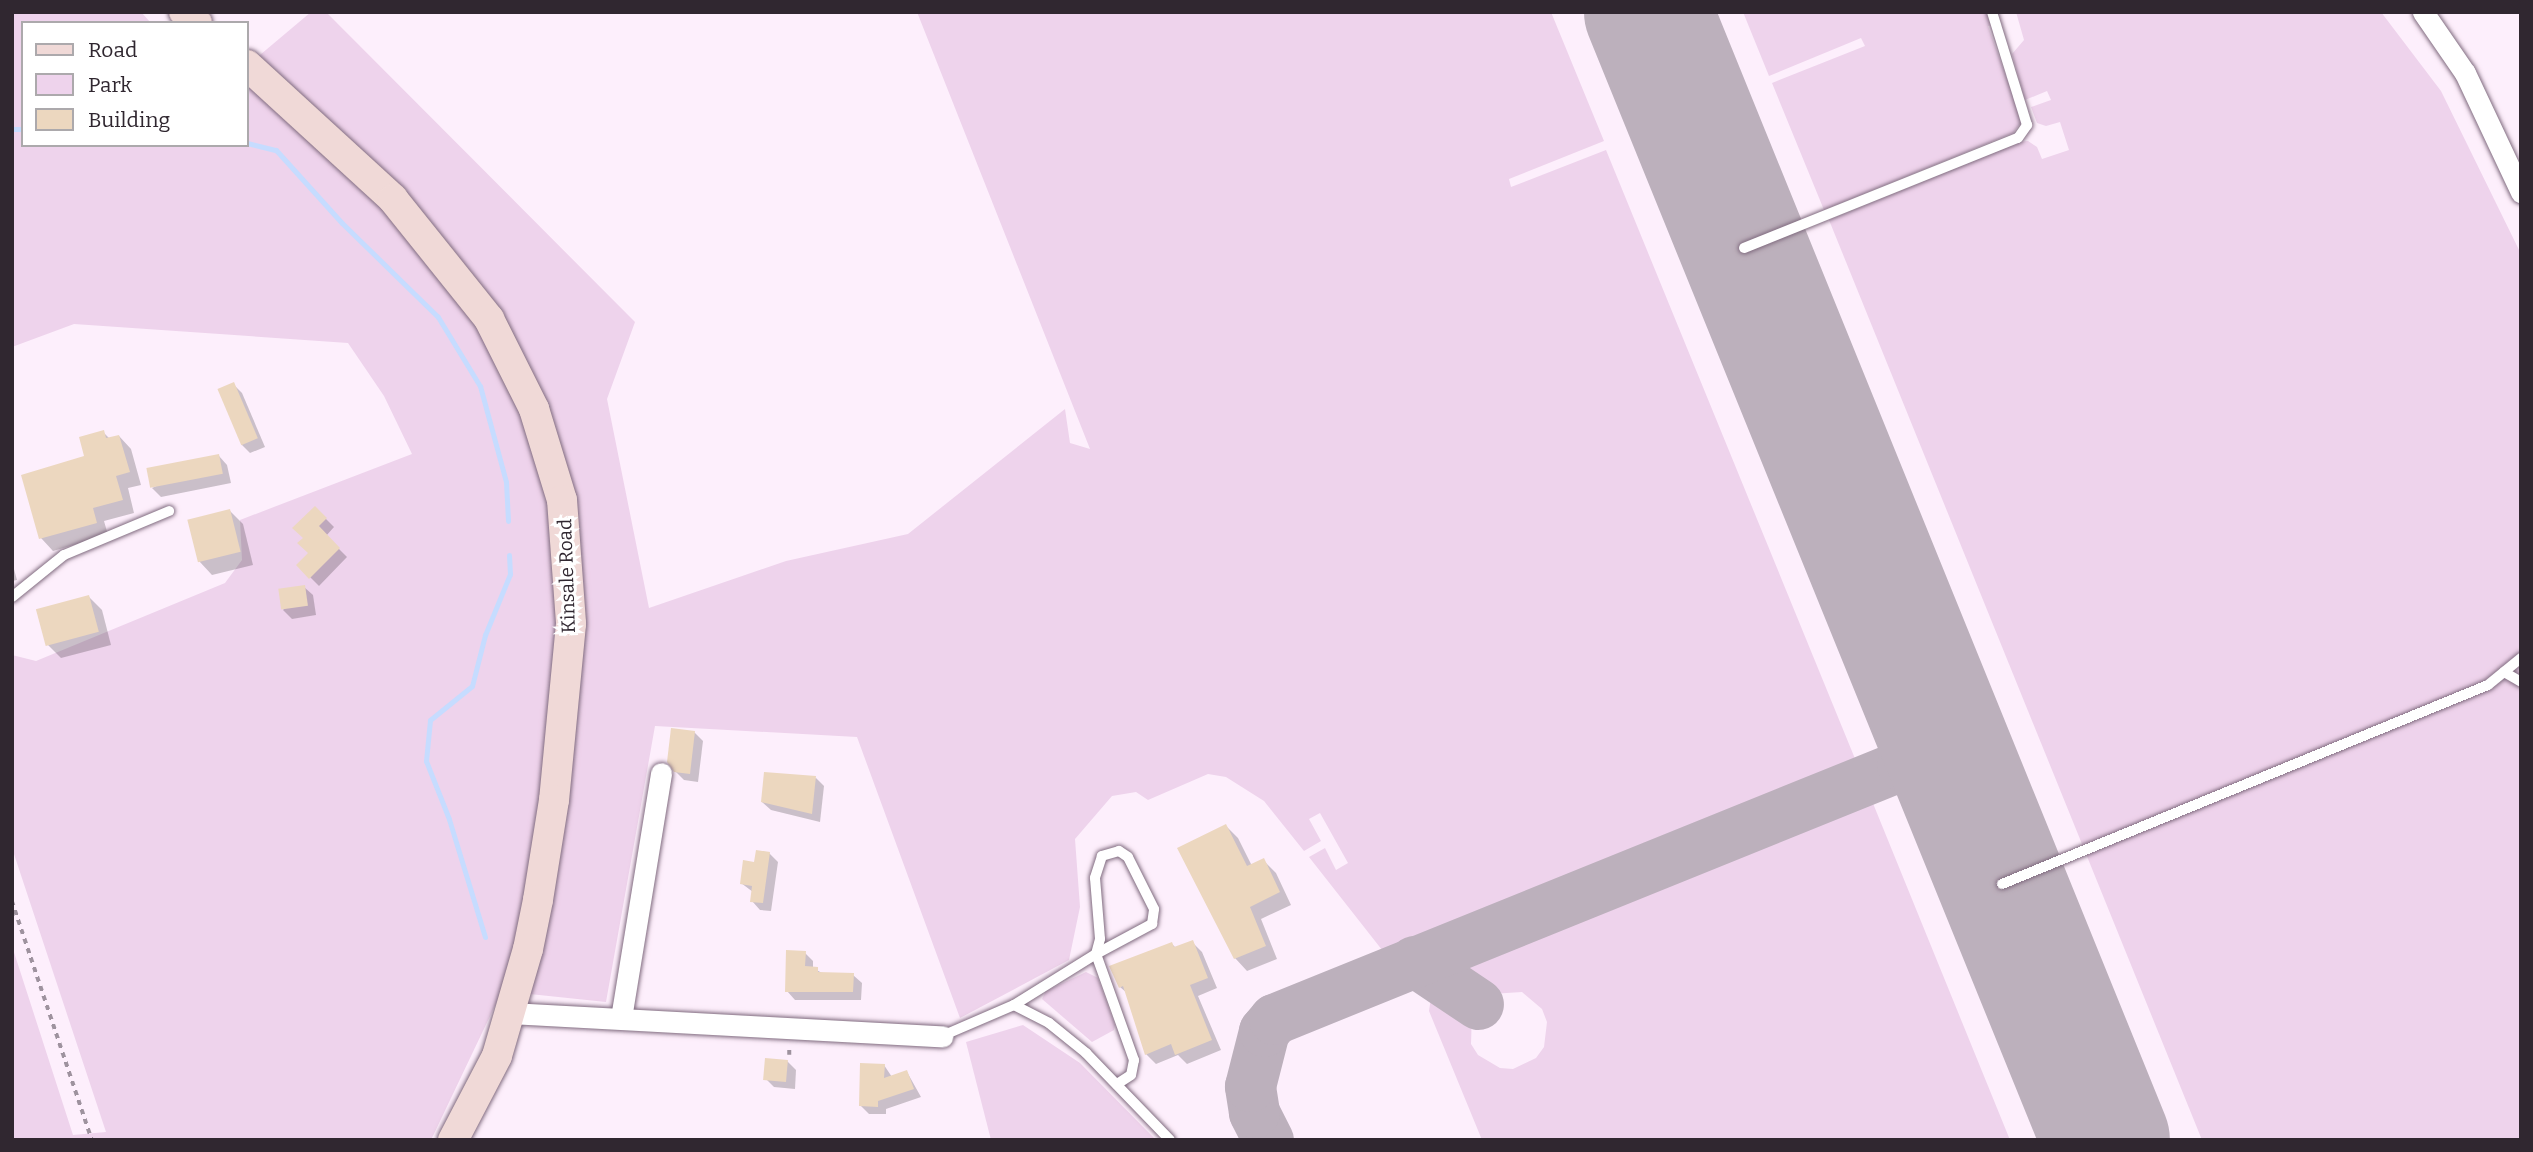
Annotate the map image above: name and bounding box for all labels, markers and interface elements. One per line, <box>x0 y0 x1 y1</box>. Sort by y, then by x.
legend <box>21 21 248 147</box>
text: Road <box>88 37 137 63</box>
text: Park <box>88 72 132 98</box>
text: Building <box>88 107 170 133</box>
street label: Kinsale Road <box>554 518 580 634</box>

